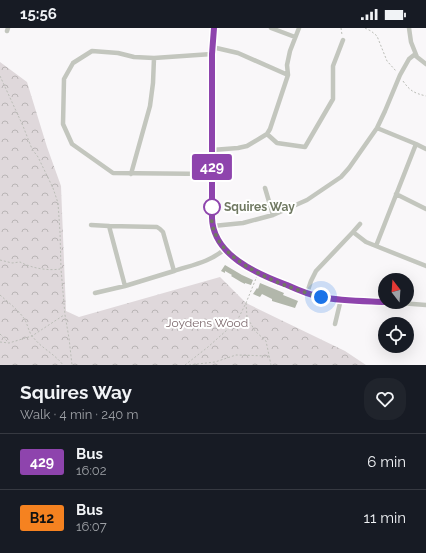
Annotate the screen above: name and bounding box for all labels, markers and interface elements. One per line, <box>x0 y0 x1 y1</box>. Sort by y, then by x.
text: 15:56 <box>20 5 57 23</box>
line badge: 429 <box>189 154 235 180</box>
text: 429 <box>200 159 224 175</box>
marker: Squires Way <box>203 198 221 216</box>
place label: Squires Way <box>224 200 295 214</box>
north arrow <box>378 273 414 309</box>
map controls <box>378 273 414 353</box>
your location <box>311 287 331 307</box>
park label: Joydens Wood <box>166 316 248 330</box>
button: locate <box>378 317 414 353</box>
button: heart <box>364 378 406 420</box>
text: Squires Way <box>20 381 132 403</box>
text: Walk · 4 min · 240 m <box>20 407 138 422</box>
text: Bus <box>76 445 103 463</box>
text: 6 min <box>367 453 406 471</box>
text: 429 <box>30 454 54 470</box>
text: 16:02 <box>76 463 107 478</box>
text: Bus <box>76 501 103 519</box>
text: 11 min <box>364 509 406 527</box>
text: B12 <box>30 510 54 526</box>
text: 16:07 <box>76 519 107 534</box>

